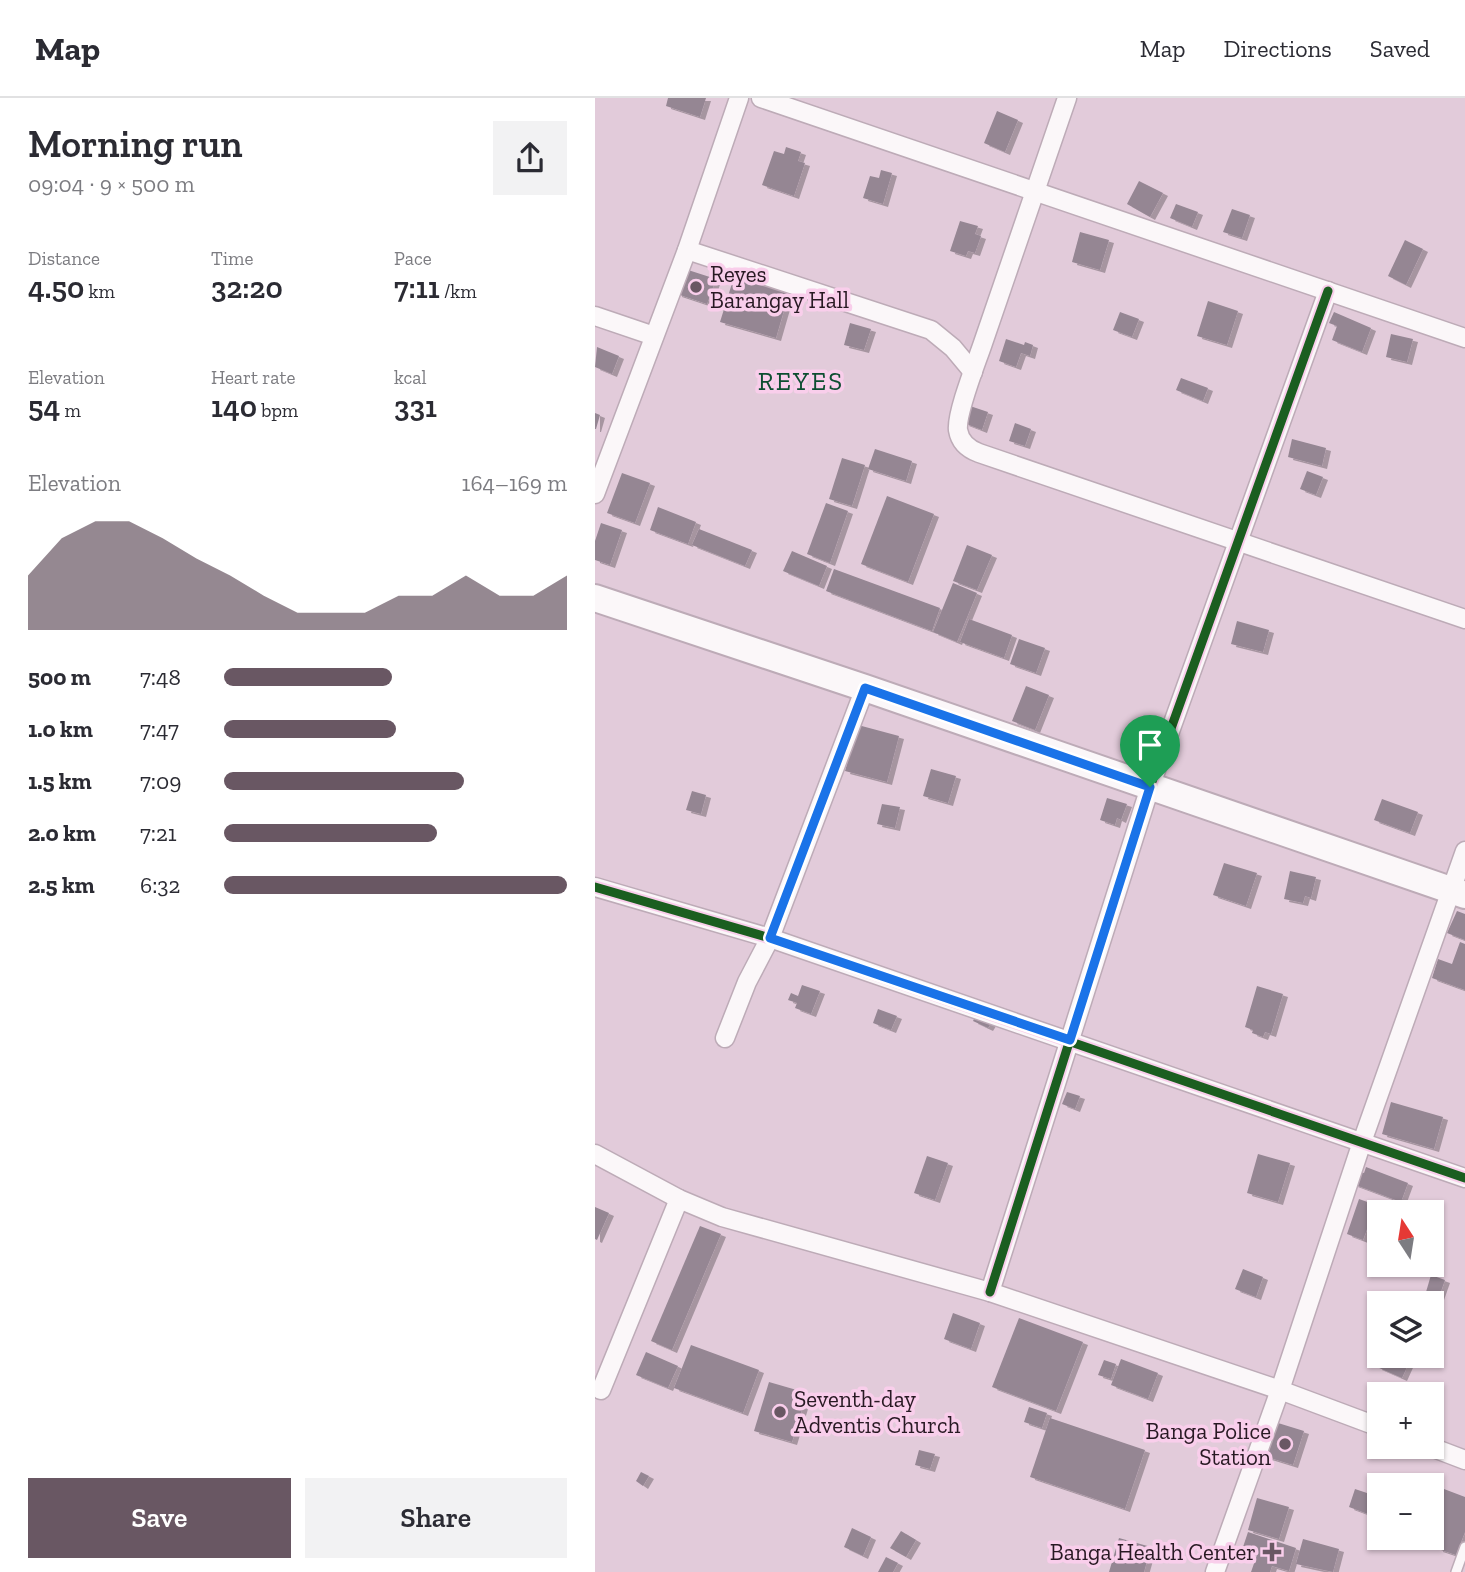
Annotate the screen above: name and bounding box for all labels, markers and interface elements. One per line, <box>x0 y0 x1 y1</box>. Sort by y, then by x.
text: Map <box>35 29 100 68</box>
text: Map <box>1140 34 1186 63</box>
text: Directions <box>1224 34 1332 63</box>
text: Saved <box>1370 34 1430 63</box>
text: Morning run <box>28 121 243 167</box>
button: share <box>493 121 567 195</box>
text: 09:04 · 9 × 500 m <box>28 170 195 198</box>
text: Distance <box>28 247 100 270</box>
text: Time <box>211 247 253 270</box>
text: Pace <box>394 247 432 270</box>
place label: Reyes Barangay Hall <box>710 260 849 314</box>
text: 4.50 <box>28 270 84 306</box>
text: 32:20 <box>211 270 283 306</box>
text: 7:11 <box>394 270 440 306</box>
marker: Reyes Barangay Hall <box>688 279 704 295</box>
text: km <box>84 280 115 303</box>
text: /km <box>440 280 477 303</box>
district label: REYES <box>758 365 844 397</box>
text: Elevation <box>28 366 105 389</box>
text: Heart rate <box>211 366 296 389</box>
text: kcal <box>394 366 427 389</box>
text: 54 <box>28 389 60 425</box>
text: 140 <box>211 389 257 425</box>
text: 331 <box>394 389 437 425</box>
text: m <box>60 399 81 422</box>
text: bpm <box>257 399 298 422</box>
text: Elevation <box>28 469 121 497</box>
text: 164–169 m <box>462 469 567 497</box>
text: 500 m <box>28 663 91 691</box>
text: 7:48 <box>140 663 181 691</box>
text: 1.0 km <box>28 715 93 743</box>
text: 7:47 <box>140 715 179 743</box>
pin <box>1120 715 1180 787</box>
icon: arrive <box>1131 726 1169 764</box>
text: 1.5 km <box>28 767 92 795</box>
text: 7:09 <box>140 767 181 795</box>
text: 2.0 km <box>28 819 96 847</box>
text: 7:21 <box>140 819 177 847</box>
text: 2.5 km <box>28 871 95 899</box>
text: 6:32 <box>140 871 180 899</box>
north arrow <box>1367 1200 1444 1278</box>
map controls <box>1367 1200 1444 1550</box>
button: layers <box>1367 1291 1444 1368</box>
button: + <box>1367 1382 1444 1459</box>
place label: Seventh-day Adventis Church <box>794 1385 961 1439</box>
marker: Seventh-day Adventis Church <box>772 1404 788 1420</box>
place label: Banga Police Station <box>1145 1417 1271 1471</box>
marker: Banga Police Station <box>1277 1436 1293 1452</box>
button: − <box>1367 1473 1444 1550</box>
button: Save <box>28 1478 291 1558</box>
button: Share <box>305 1478 567 1558</box>
place label: Banga Health Center <box>1050 1538 1256 1566</box>
marker: Banga Health Center <box>1262 1542 1282 1562</box>

